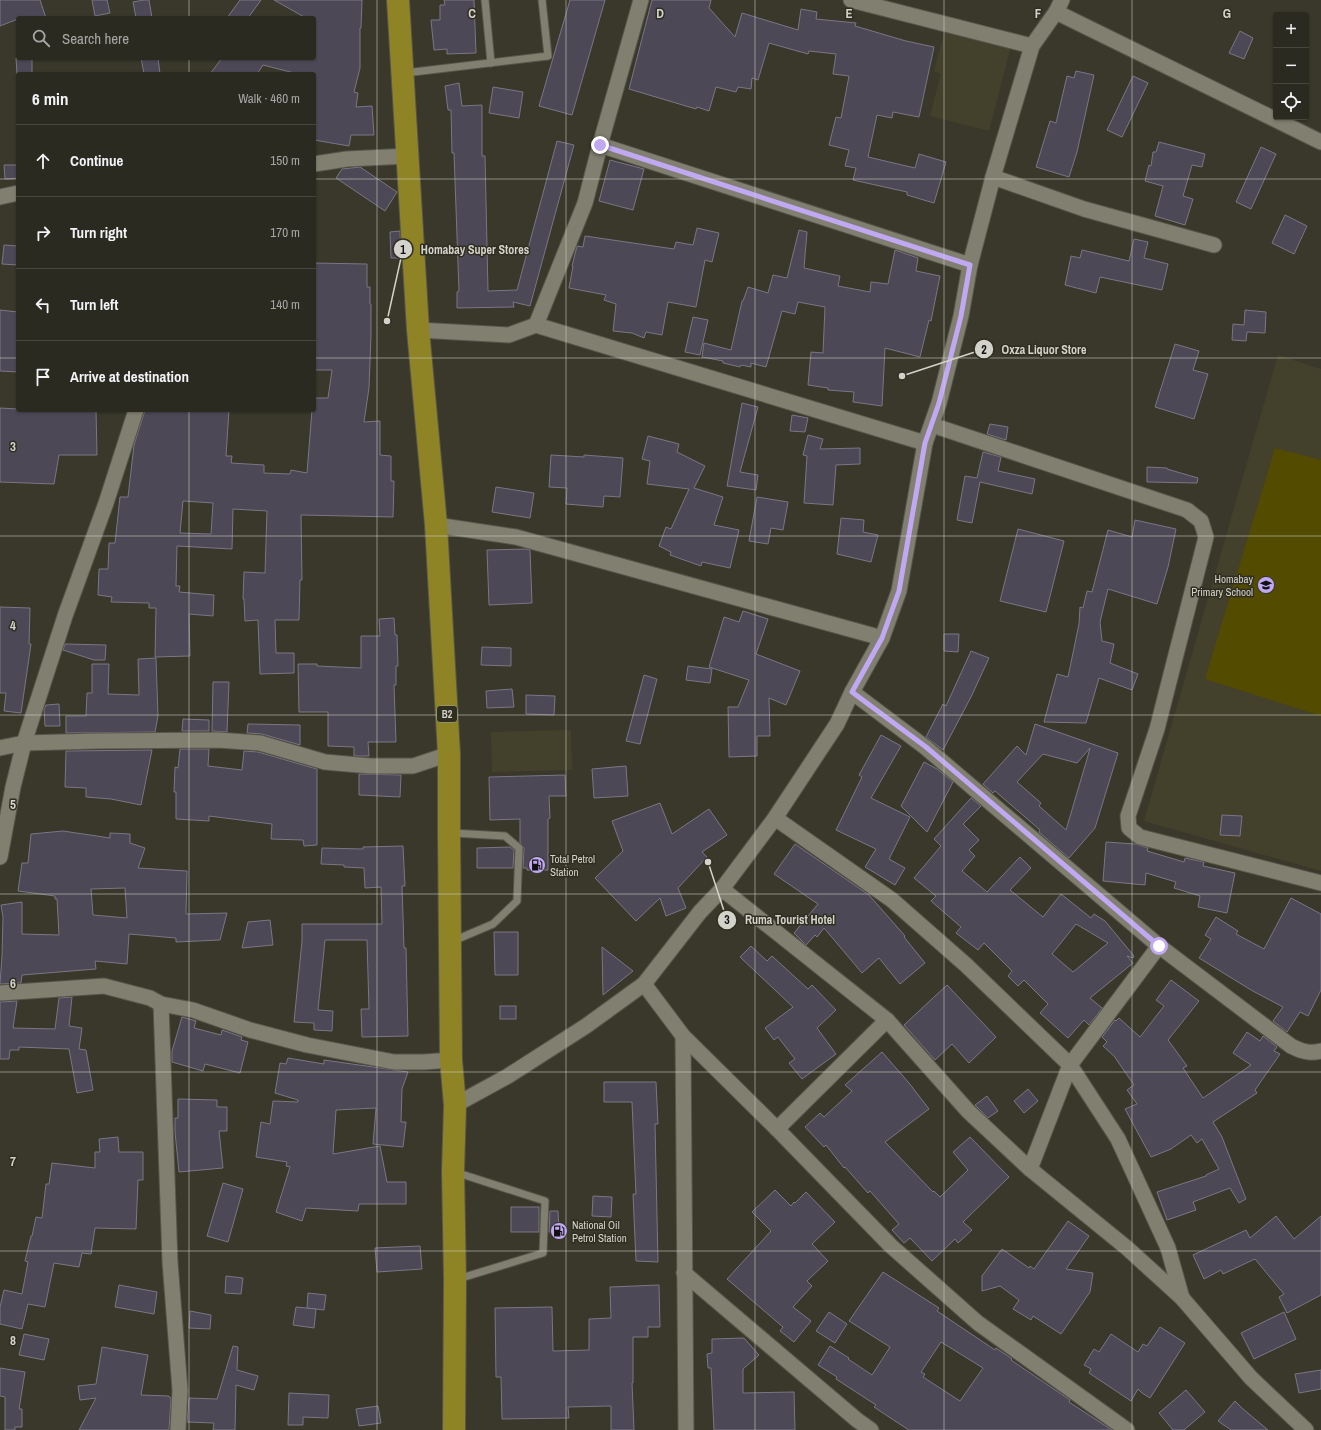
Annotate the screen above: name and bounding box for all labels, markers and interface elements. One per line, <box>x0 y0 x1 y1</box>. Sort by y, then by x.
text: C <box>468 5 476 22</box>
text: D <box>656 5 664 22</box>
text: E <box>845 5 853 22</box>
text: F <box>1035 5 1042 22</box>
text: G <box>1223 5 1231 22</box>
map controls <box>1273 12 1309 120</box>
button: + <box>1273 12 1309 48</box>
search box <box>16 16 316 60</box>
icon: search <box>30 27 52 49</box>
text: Search here <box>62 28 129 49</box>
button: − <box>1273 48 1309 84</box>
button: locate <box>1273 84 1309 120</box>
text: 6 min <box>32 87 68 110</box>
text: Walk · 460 m <box>238 90 300 107</box>
route end <box>591 136 609 154</box>
icon: ahead <box>32 150 54 172</box>
text: Continue <box>70 150 123 171</box>
text: 150 m <box>270 152 300 169</box>
icon: right <box>32 222 54 244</box>
text: Turn right <box>70 222 127 243</box>
text: 170 m <box>270 224 300 241</box>
callout: Homabay Super Stores <box>393 237 537 261</box>
text: 1 <box>400 242 406 258</box>
text: Homabay Super Stores <box>421 242 530 258</box>
icon: left <box>32 294 54 316</box>
text: Turn left <box>70 294 118 315</box>
text: 140 m <box>270 296 300 313</box>
callout: Oxza Liquor Store <box>974 337 1095 361</box>
text: 2 <box>981 342 987 358</box>
text: Oxza Liquor Store <box>1002 342 1087 358</box>
icon: arrive <box>32 366 54 388</box>
text: Arrive at destination <box>70 366 189 387</box>
text: 3 <box>10 438 16 455</box>
place label: Homabay Primary School <box>1191 572 1253 599</box>
school or university icon: Homabay Primary School <box>1256 575 1276 595</box>
text: 4 <box>10 617 16 634</box>
road number: B2 <box>437 706 457 722</box>
text: 5 <box>10 796 16 813</box>
place label: Total Petrol Station <box>550 852 595 879</box>
fuel station icon: Total Petrol Station <box>527 855 547 875</box>
callout: Ruma Tourist Hotel <box>717 908 843 932</box>
text: 3 <box>724 912 730 928</box>
text: Ruma Tourist Hotel <box>745 912 835 928</box>
route start <box>1150 937 1168 955</box>
text: 6 <box>10 975 16 992</box>
text: 7 <box>10 1153 16 1170</box>
place label: National Oil Petrol Station <box>572 1218 627 1245</box>
fuel station icon: National Oil Petrol Station <box>549 1221 569 1241</box>
text: 8 <box>10 1332 16 1349</box>

